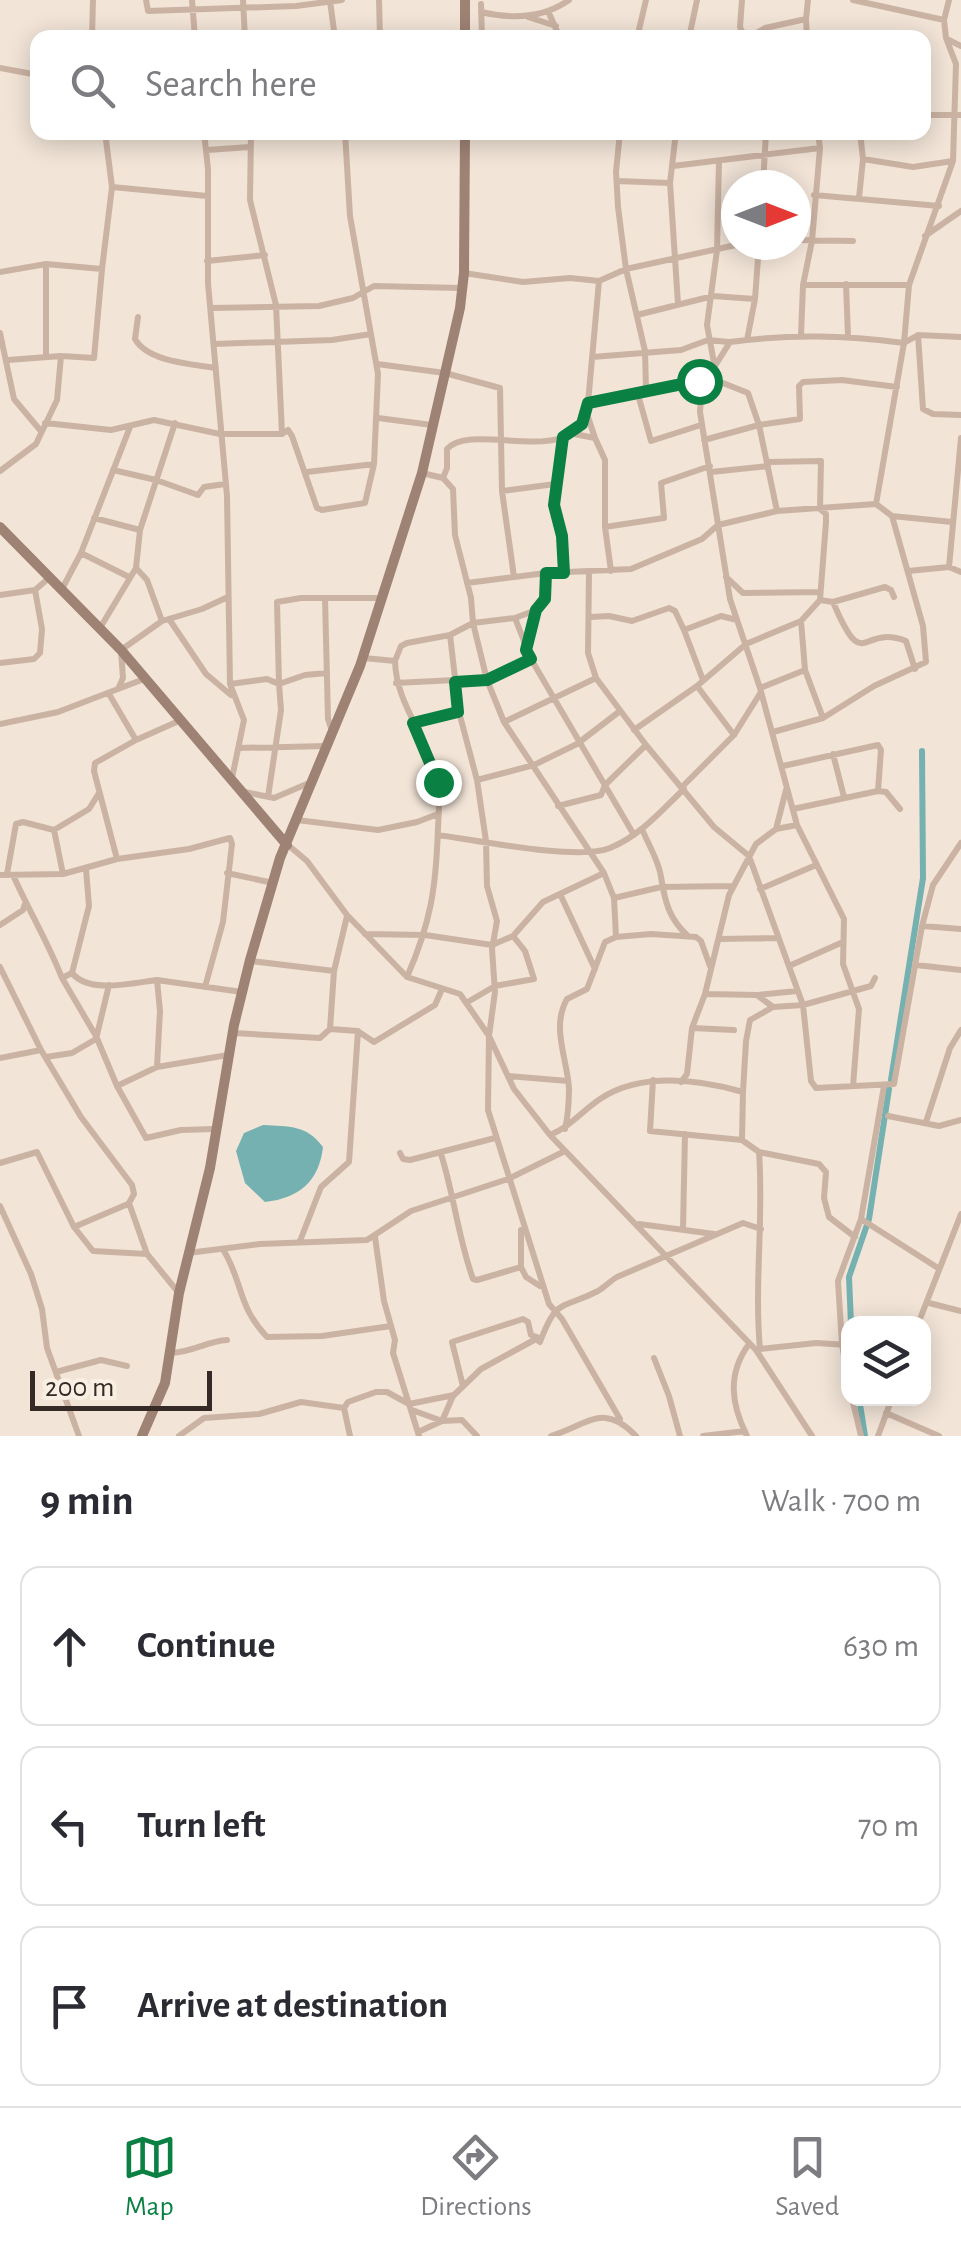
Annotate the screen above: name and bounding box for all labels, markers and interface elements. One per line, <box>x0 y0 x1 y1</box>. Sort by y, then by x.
search box <box>30 30 931 140</box>
icon: search <box>65 58 120 113</box>
text: Search here <box>145 66 317 104</box>
north arrow <box>721 170 811 260</box>
route start <box>677 359 723 405</box>
route end <box>416 760 462 806</box>
map controls <box>841 1316 931 1406</box>
button: layers <box>841 1316 931 1406</box>
scale bar <box>30 1366 212 1410</box>
text: 200 m <box>45 1374 114 1402</box>
text: 9 min <box>40 1480 134 1522</box>
text: Walk · 700 m <box>761 1485 921 1517</box>
icon: ahead <box>42 1619 97 1674</box>
text: Continue <box>137 1627 275 1665</box>
text: 630 m <box>843 1630 919 1662</box>
icon: left <box>42 1799 97 1854</box>
text: Turn left <box>137 1807 265 1845</box>
text: 70 m <box>858 1810 919 1842</box>
icon: arrive <box>42 1979 97 2034</box>
text: Arrive at destination <box>137 1987 448 2025</box>
tab: Map <box>122 2130 177 2224</box>
tab: Directions <box>420 2130 532 2224</box>
tab: Saved <box>775 2130 839 2224</box>

